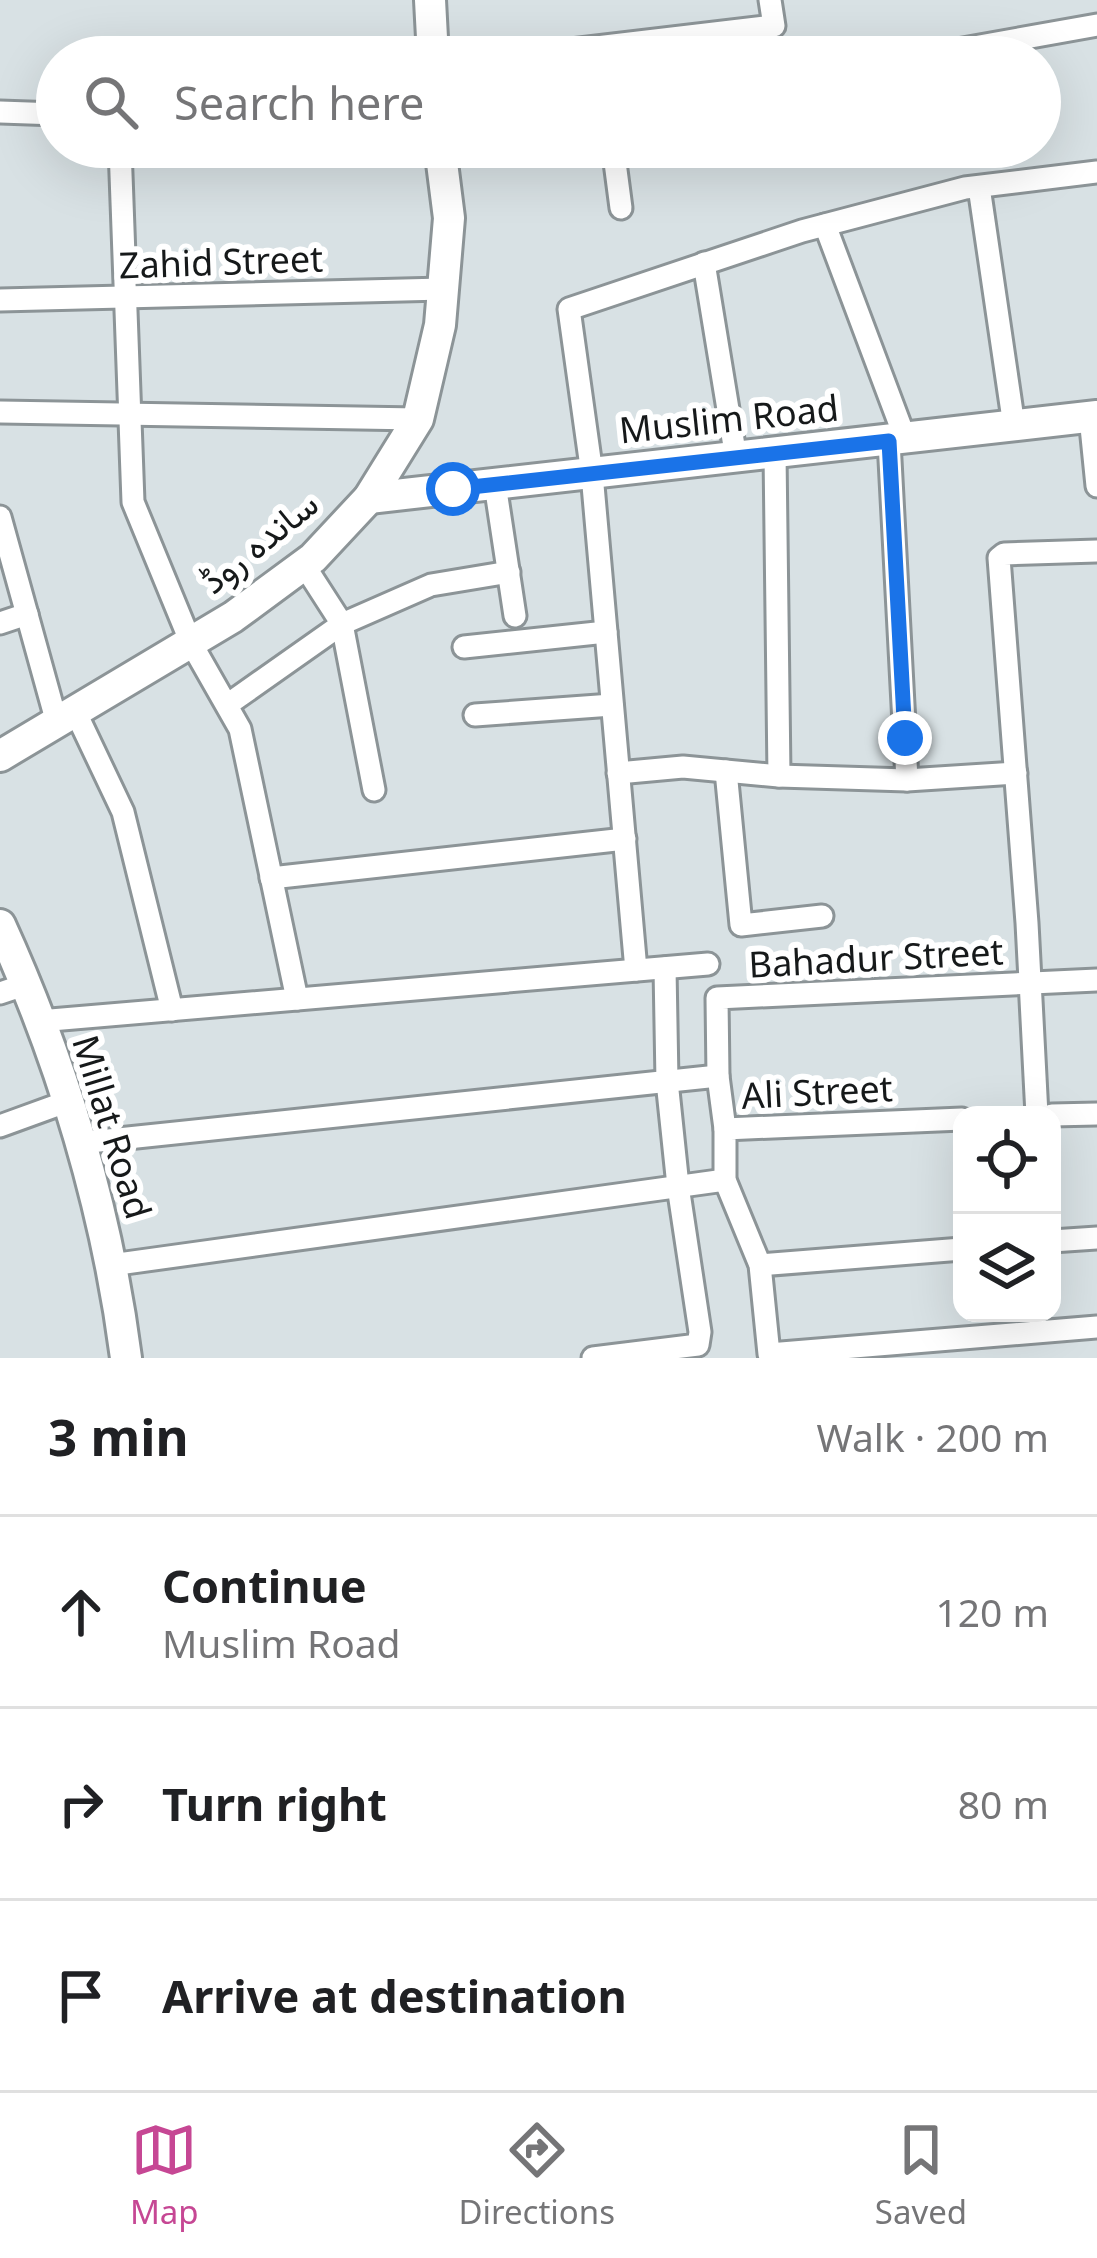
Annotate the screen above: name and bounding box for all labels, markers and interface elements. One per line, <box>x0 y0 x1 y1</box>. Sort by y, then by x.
search box <box>36 36 1061 168</box>
icon: search <box>78 69 144 135</box>
text: Search here <box>174 72 424 133</box>
street label: Zahid Street <box>118 233 324 290</box>
street label: Muslim Road <box>617 383 841 454</box>
route start <box>426 462 480 516</box>
street label: ساندہ روڈ <box>189 479 328 604</box>
route end <box>878 711 932 765</box>
street label: Bahadur Street <box>747 926 1005 989</box>
street label: Millat Road <box>61 1029 164 1225</box>
street label: Ali Street <box>740 1063 894 1120</box>
map controls <box>953 1106 1061 1322</box>
button: locate <box>953 1106 1061 1214</box>
button: layers <box>953 1214 1061 1322</box>
text: 3 min <box>48 1401 189 1471</box>
text: Walk · 200 m <box>816 1410 1049 1463</box>
text: Continue <box>162 1555 367 1616</box>
icon: ahead <box>48 1579 114 1645</box>
text: 120 m <box>935 1585 1049 1638</box>
text: Muslim Road <box>162 1616 401 1669</box>
icon: right <box>48 1771 114 1837</box>
text: Turn right <box>162 1773 387 1834</box>
text: 80 m <box>958 1777 1049 1830</box>
icon: arrive <box>48 1963 114 2029</box>
text: Arrive at destination <box>162 1965 627 2026</box>
tab: Map <box>130 2117 199 2234</box>
tab: Directions <box>458 2117 615 2234</box>
tab: Saved <box>875 2117 967 2234</box>

